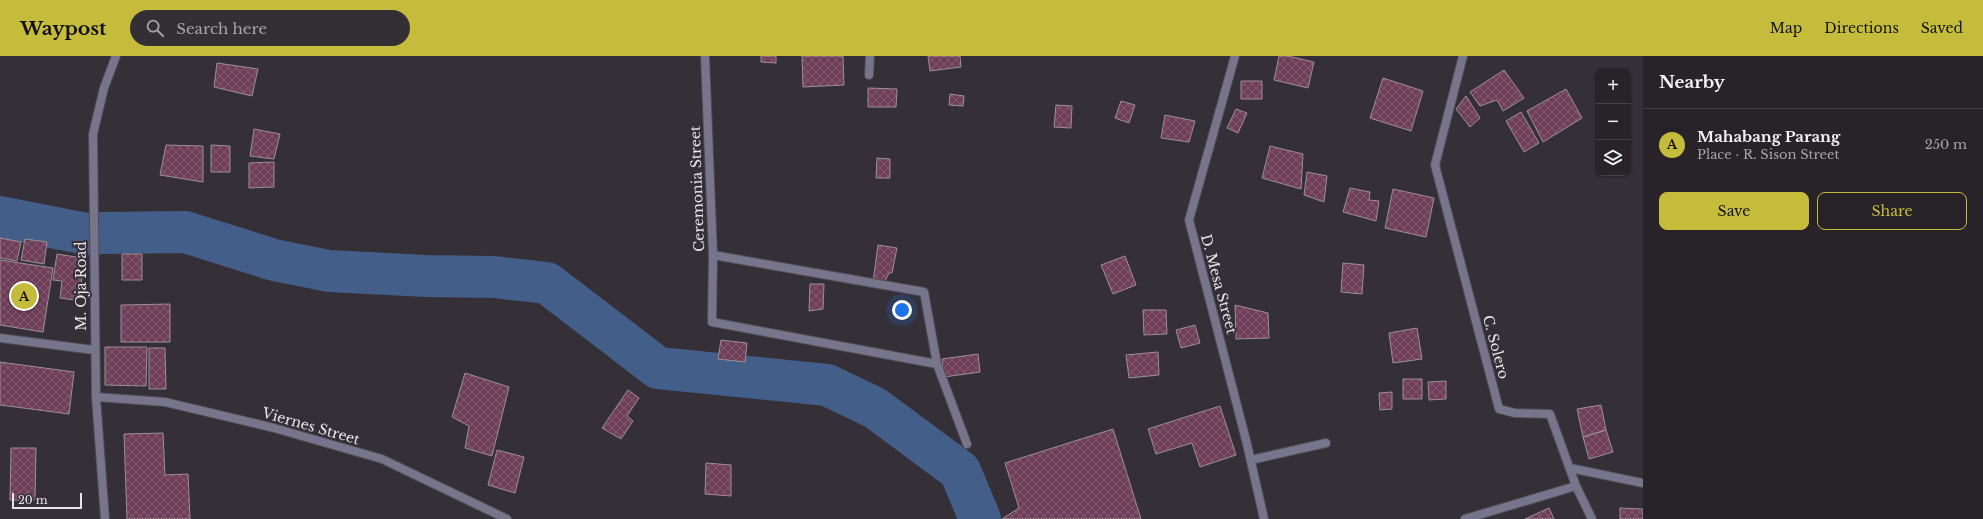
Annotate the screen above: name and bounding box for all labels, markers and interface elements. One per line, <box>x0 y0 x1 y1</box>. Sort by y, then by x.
search box <box>130 10 410 46</box>
text: Waypost <box>20 17 106 40</box>
icon: search <box>144 17 166 39</box>
text: Search here <box>176 19 267 38</box>
text: Map <box>1770 19 1802 37</box>
text: Directions <box>1824 19 1899 37</box>
text: Saved <box>1921 19 1963 37</box>
map controls <box>1595 68 1631 176</box>
button: + <box>1595 68 1631 104</box>
text: Nearby <box>1659 72 1725 93</box>
button: − <box>1595 104 1631 140</box>
street label: Ceremonia Street <box>686 125 708 252</box>
text: Mahabang Parang <box>1697 127 1840 146</box>
text: A <box>1667 136 1677 153</box>
text: 250 m <box>1925 136 1967 153</box>
button: layers <box>1595 140 1631 176</box>
text: Place · R. Sison Street <box>1697 146 1839 163</box>
button: Save <box>1659 192 1809 230</box>
button: Share <box>1817 192 1967 230</box>
street label: D. Mesa Street <box>1197 232 1241 337</box>
street label: M. Oja Road <box>72 241 90 331</box>
pin: A <box>11 281 37 311</box>
your location <box>892 300 912 320</box>
street label: C. Solero <box>1479 313 1513 381</box>
street label: Viernes Street <box>259 403 362 449</box>
scale bar <box>12 491 82 510</box>
text: 20 m <box>18 493 48 507</box>

